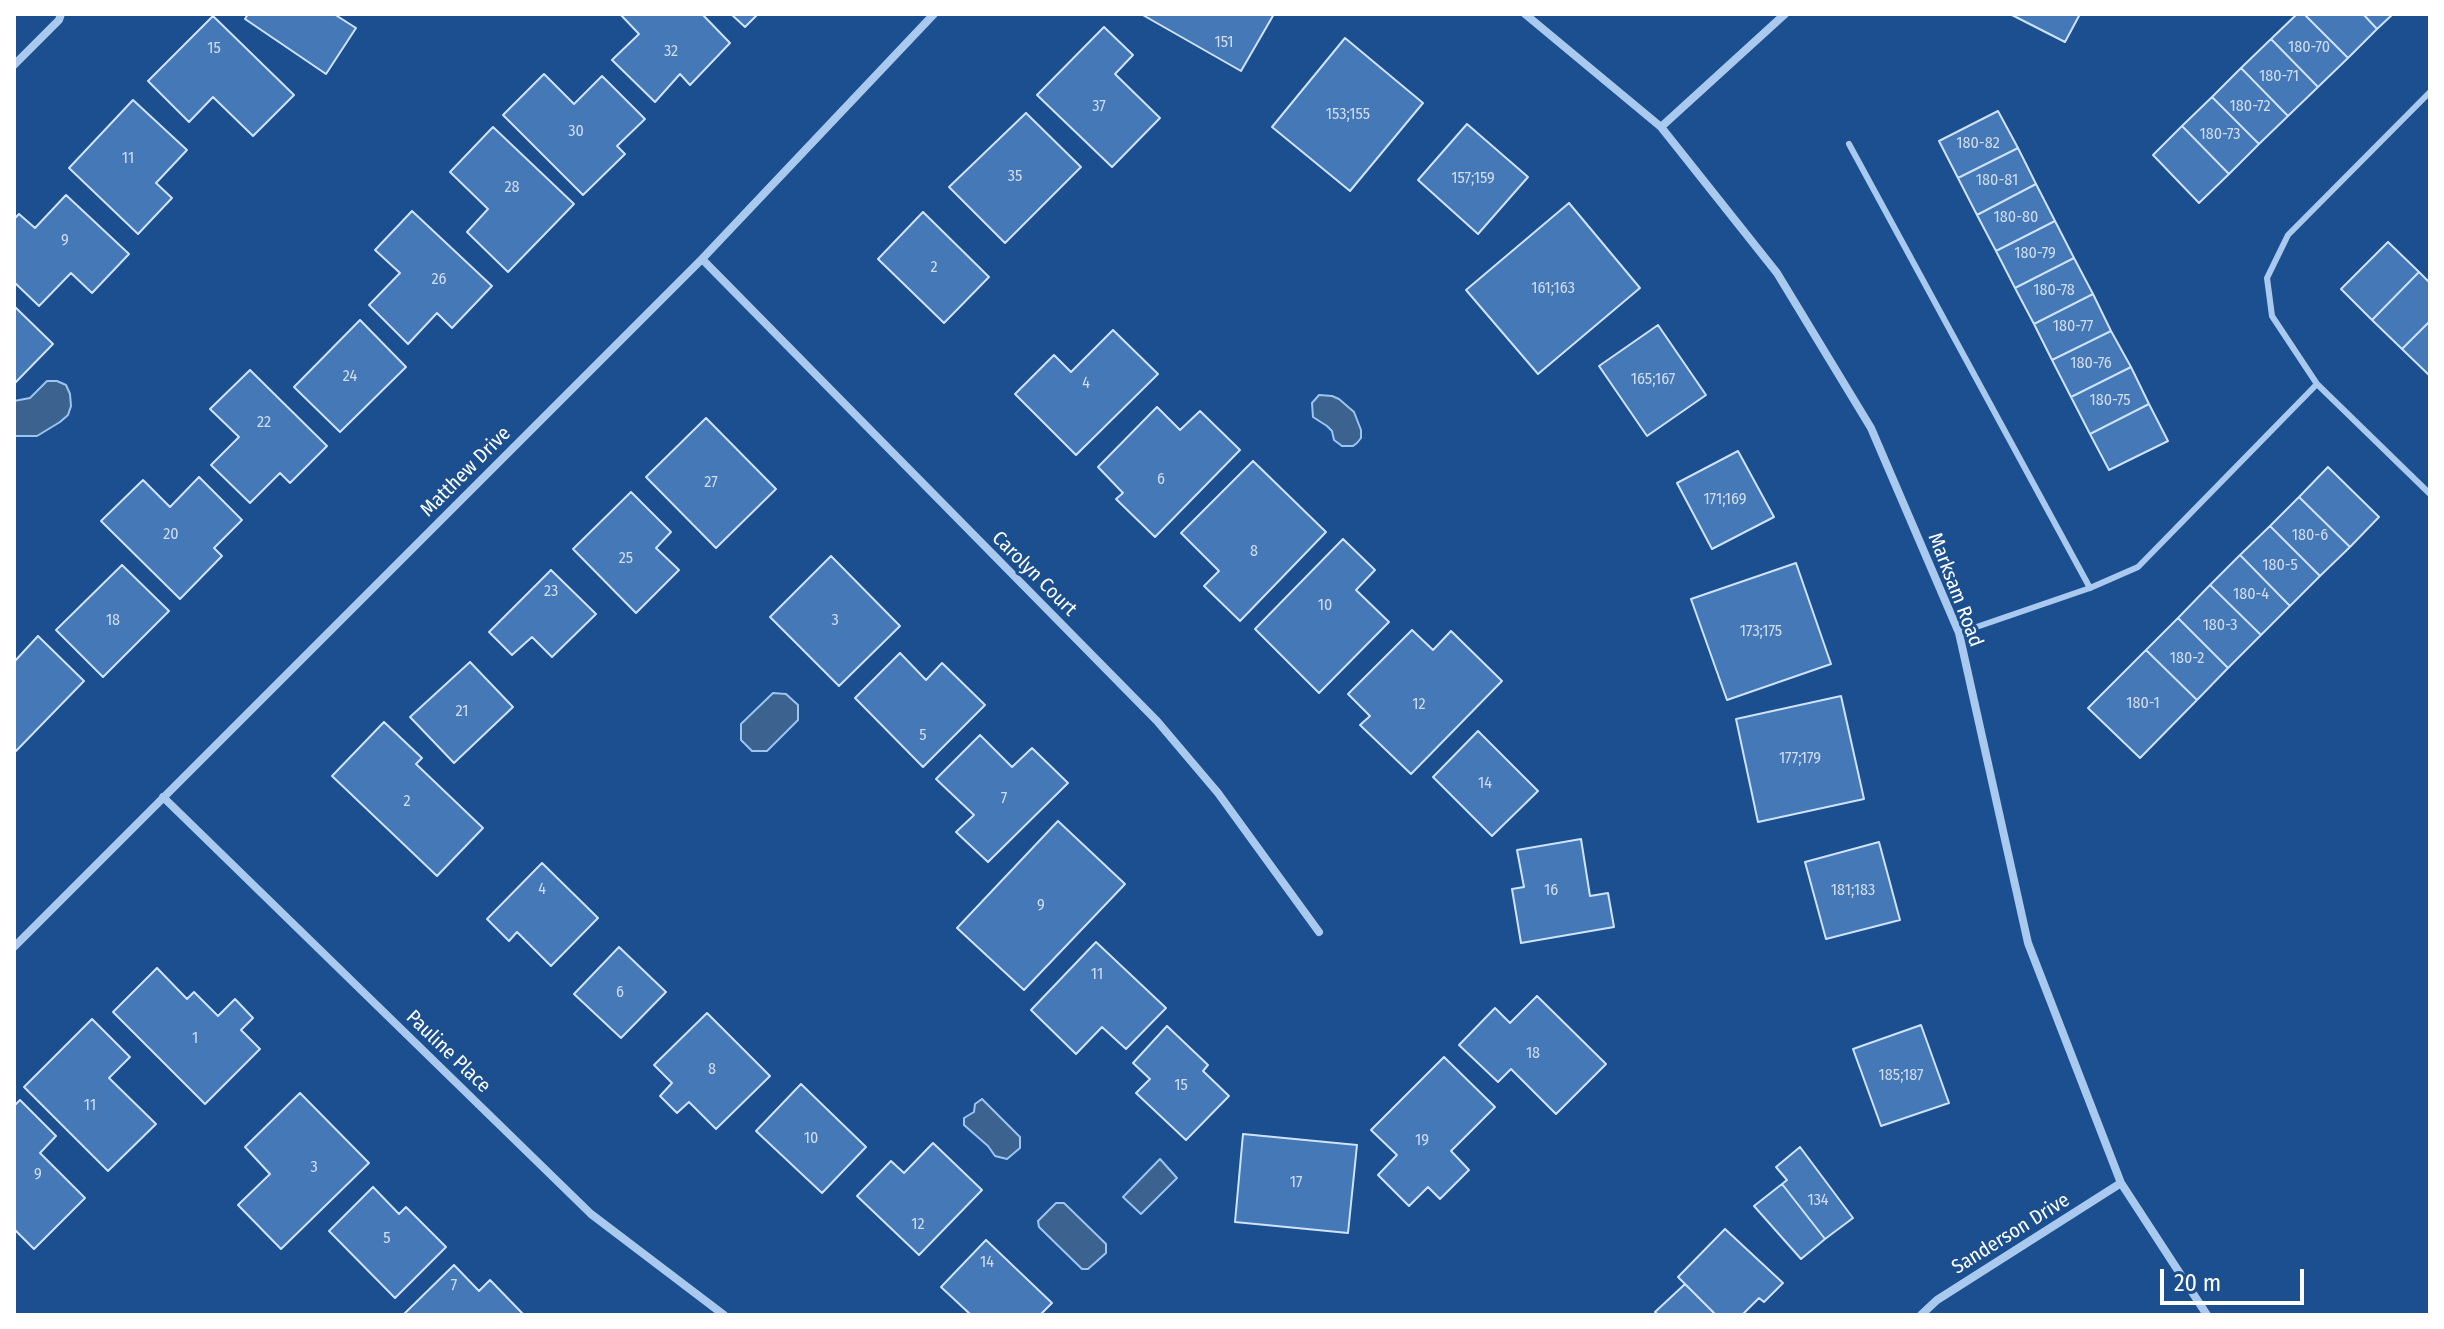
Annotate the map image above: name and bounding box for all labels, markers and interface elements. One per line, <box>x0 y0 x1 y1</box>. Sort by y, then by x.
house number: 151 <box>1214 33 1234 53</box>
house number: 180-70 <box>2288 38 2330 58</box>
house number: 15 <box>207 39 221 59</box>
house number: 32 <box>664 42 678 62</box>
house number: 180-71 <box>2259 67 2299 87</box>
house number: 37 <box>1092 97 1106 117</box>
house number: 180-72 <box>2230 97 2270 117</box>
house number: 153;155 <box>1326 105 1370 125</box>
house number: 30 <box>568 122 584 142</box>
house number: 180-73 <box>2199 125 2241 145</box>
house number: 180-82 <box>1956 134 2000 154</box>
house number: 11 <box>122 149 134 169</box>
house number: 35 <box>1008 167 1022 187</box>
house number: 157;159 <box>1451 169 1495 189</box>
house number: 180-81 <box>1976 171 2018 191</box>
house number: 28 <box>504 178 520 198</box>
house number: 180-80 <box>1994 208 2038 228</box>
house number: 9 <box>61 231 69 251</box>
house number: 180-79 <box>2014 244 2056 264</box>
house number: 2 <box>930 258 938 278</box>
house number: 26 <box>432 270 446 290</box>
house number: 161;163 <box>1531 279 1575 299</box>
house number: 180-78 <box>2033 281 2075 301</box>
house number: 180-77 <box>2053 317 2093 337</box>
house number: 180-76 <box>2070 354 2112 374</box>
house number: 24 <box>343 367 357 387</box>
house number: 165;167 <box>1631 370 1675 390</box>
house number: 4 <box>1082 374 1090 394</box>
house number: 180-75 <box>2089 391 2131 411</box>
house number: 22 <box>257 413 271 433</box>
street label: Matthew Drive <box>416 422 516 522</box>
house number: 6 <box>1157 470 1165 490</box>
house number: 27 <box>704 473 718 493</box>
house number: 171;169 <box>1703 490 1747 510</box>
house number: 20 <box>163 525 179 545</box>
house number: 180-6 <box>2292 526 2328 546</box>
street label: Carolyn Court <box>987 527 1081 621</box>
street label: Marksam Road <box>1922 530 1988 650</box>
house number: 8 <box>1250 542 1258 562</box>
house number: 25 <box>619 549 633 569</box>
house number: 180-5 <box>2262 556 2298 576</box>
house number: 23 <box>544 582 558 602</box>
house number: 180-4 <box>2233 585 2269 605</box>
house number: 10 <box>1318 596 1332 616</box>
house number: 18 <box>106 611 120 631</box>
house number: 3 <box>831 611 839 631</box>
house number: 180-3 <box>2203 616 2237 636</box>
house number: 173;175 <box>1740 622 1782 642</box>
house number: 180-2 <box>2170 649 2204 669</box>
house number: 180-1 <box>2126 694 2160 714</box>
house number: 12 <box>1412 695 1426 715</box>
house number: 21 <box>456 702 468 722</box>
house number: 5 <box>919 726 927 746</box>
house number: 177;179 <box>1779 749 1821 769</box>
house number: 14 <box>1478 774 1492 794</box>
house number: 7 <box>1001 789 1007 809</box>
house number: 2 <box>403 792 411 812</box>
house number: 4 <box>538 880 546 900</box>
house number: 16 <box>1544 881 1558 901</box>
house number: 181;183 <box>1831 881 1875 901</box>
house number: 9 <box>1037 896 1045 916</box>
house number: 11 <box>1091 965 1103 985</box>
house number: 6 <box>616 983 624 1003</box>
street label: Pauline Place <box>401 1006 495 1098</box>
house number: 1 <box>192 1029 198 1049</box>
house number: 18 <box>1526 1044 1540 1064</box>
house number: 8 <box>708 1060 716 1080</box>
house number: 185;187 <box>1879 1066 1923 1086</box>
house number: 15 <box>1174 1076 1188 1096</box>
house number: 11 <box>84 1096 96 1116</box>
house number: 10 <box>804 1129 818 1149</box>
house number: 19 <box>1415 1131 1429 1151</box>
house number: 3 <box>310 1158 318 1178</box>
house number: 9 <box>34 1165 42 1185</box>
house number: 17 <box>1290 1173 1302 1193</box>
street label: Sanderson Drive <box>1948 1188 2074 1280</box>
house number: 134 <box>1807 1191 1829 1211</box>
house number: 12 <box>911 1215 925 1235</box>
house number: 5 <box>383 1229 391 1249</box>
house number: 14 <box>980 1253 994 1273</box>
scale bar <box>2164 1253 2308 1303</box>
text: 20 m <box>2174 1269 2221 1297</box>
house number: 7 <box>451 1276 457 1296</box>

